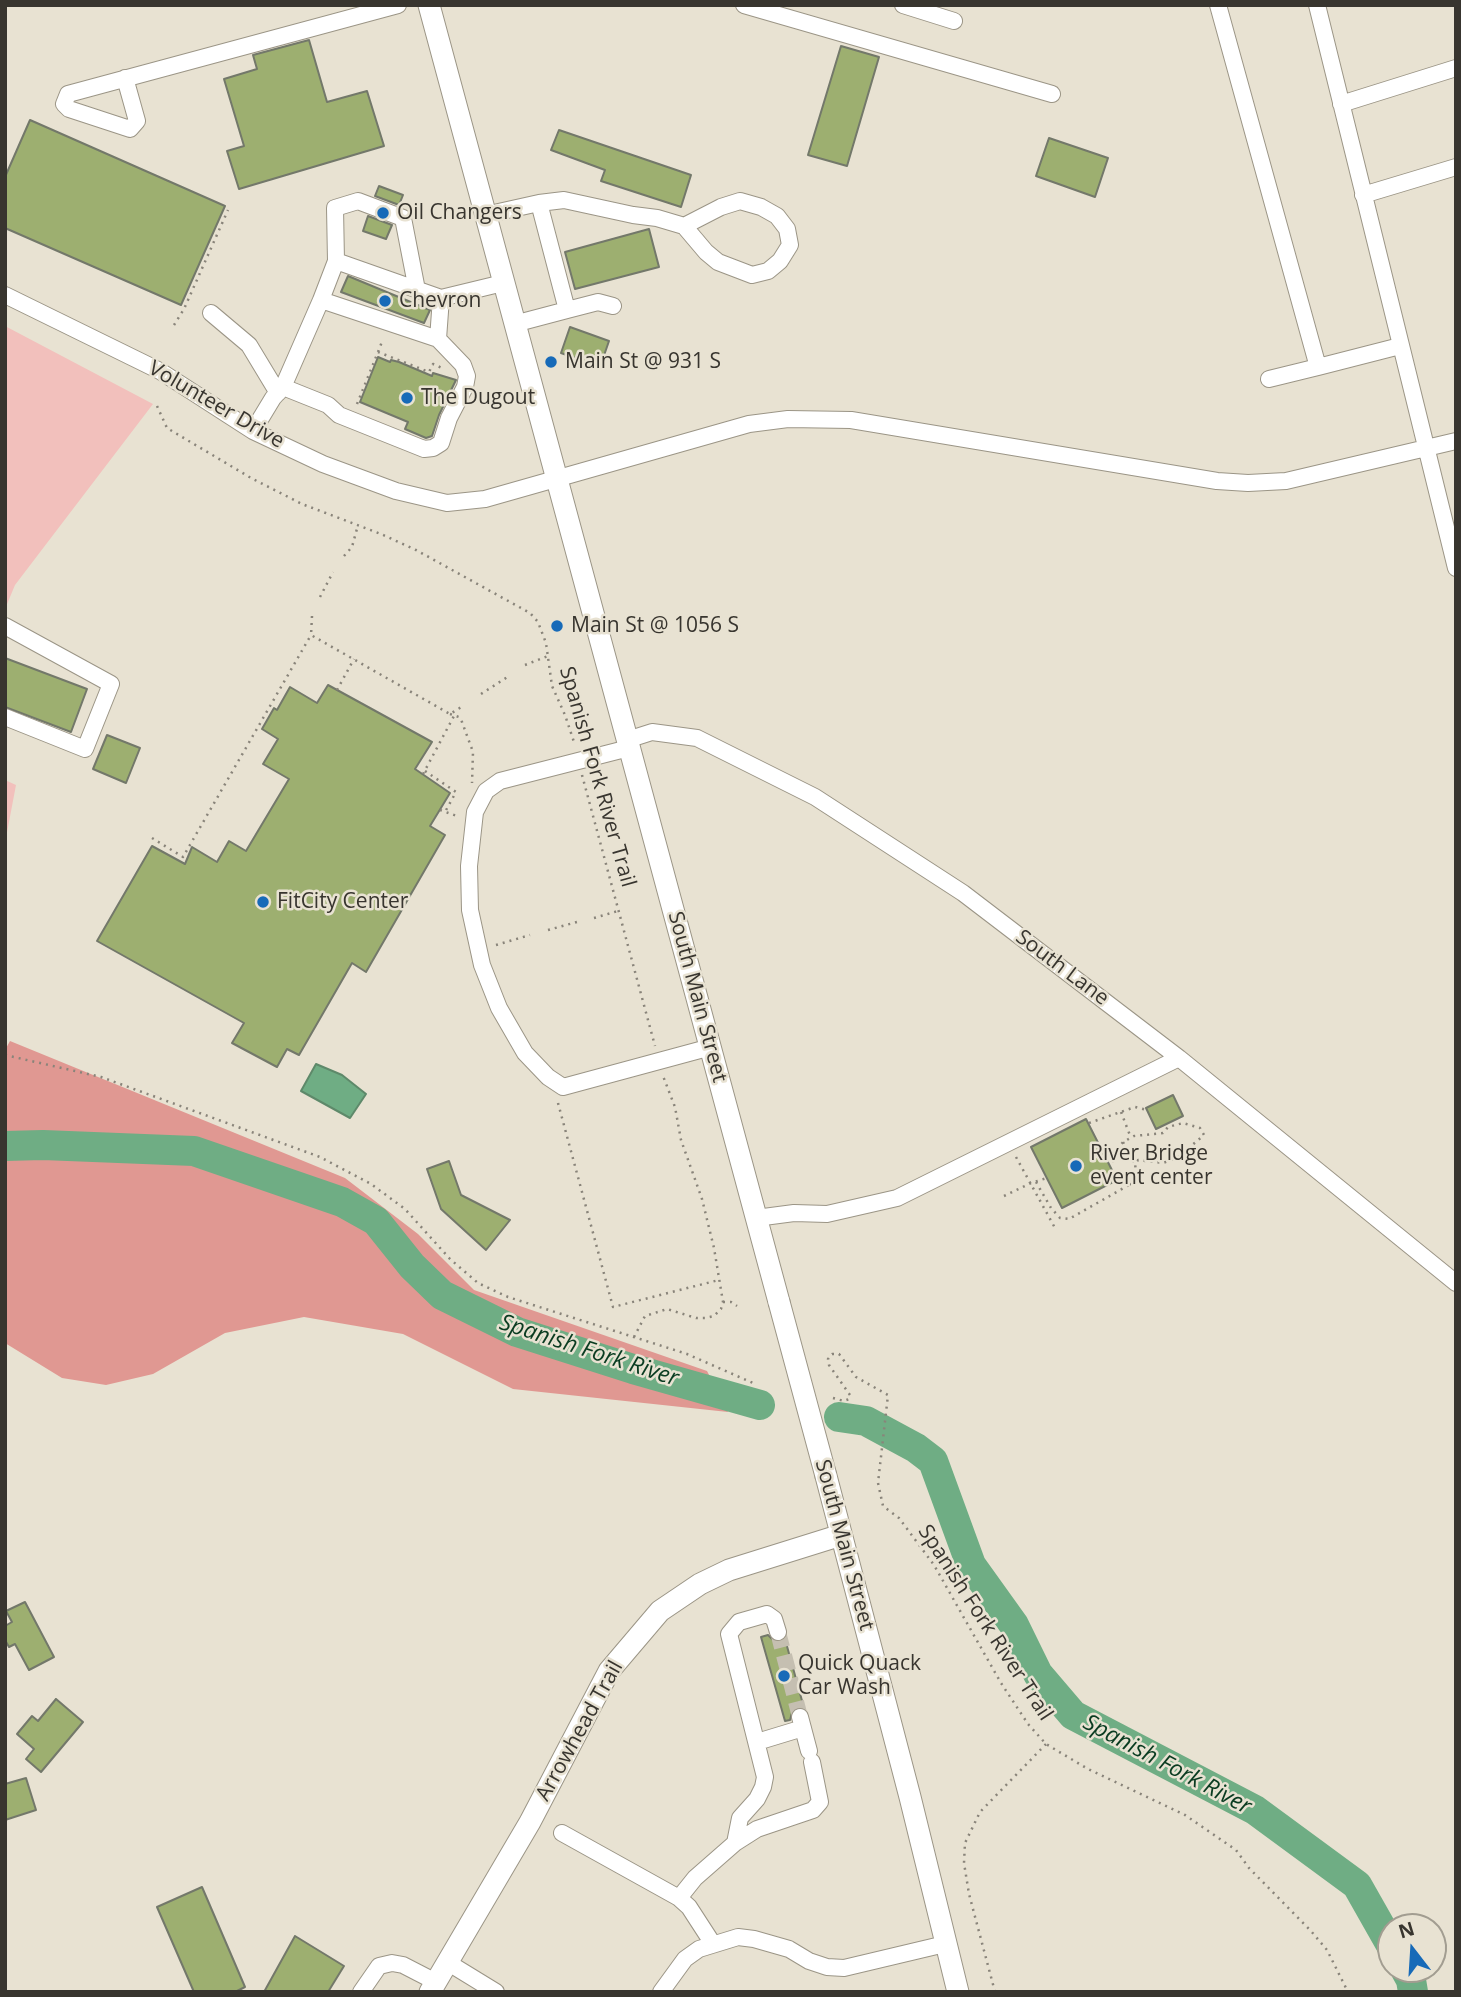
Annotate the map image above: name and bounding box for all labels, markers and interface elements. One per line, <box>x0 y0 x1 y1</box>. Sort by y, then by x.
place label: Oil Changers <box>397 200 522 226</box>
marker: Oil Changers <box>375 205 391 221</box>
place label: Chevron <box>399 288 481 314</box>
marker: Chevron <box>377 293 393 309</box>
place label: Main St @ 931 S <box>565 349 721 375</box>
marker: Main St @ 931 S <box>543 354 559 370</box>
street label: Volunteer Drive <box>144 356 288 454</box>
place label: The Dugout <box>421 385 535 411</box>
marker: The Dugout <box>399 390 415 406</box>
place label: Main St @ 1056 S <box>571 613 739 639</box>
marker: Main St @ 1056 S <box>549 618 565 634</box>
street label: Spanish Fork River Trail <box>553 664 641 890</box>
place label: FitCity Center <box>277 889 408 915</box>
marker: FitCity Center <box>255 894 271 910</box>
street label: South Main Street <box>662 909 732 1085</box>
street label: South Lane <box>1010 925 1114 1011</box>
place label: River Bridge event center <box>1090 1141 1212 1191</box>
marker: River Bridge event center <box>1068 1158 1084 1174</box>
water label: Spanish Fork River <box>496 1309 682 1393</box>
street label: South Main Street <box>809 1457 879 1633</box>
street label: Spanish Fork River Trail <box>912 1520 1058 1726</box>
place label: Quick Quack Car Wash <box>798 1651 921 1701</box>
street label: Arrowhead Trail <box>531 1656 629 1806</box>
marker: Quick Quack Car Wash <box>776 1668 792 1684</box>
water label: Spanish Fork River <box>1078 1709 1256 1821</box>
north arrow <box>1377 1913 1447 1983</box>
text: N <box>1395 1915 1418 1945</box>

